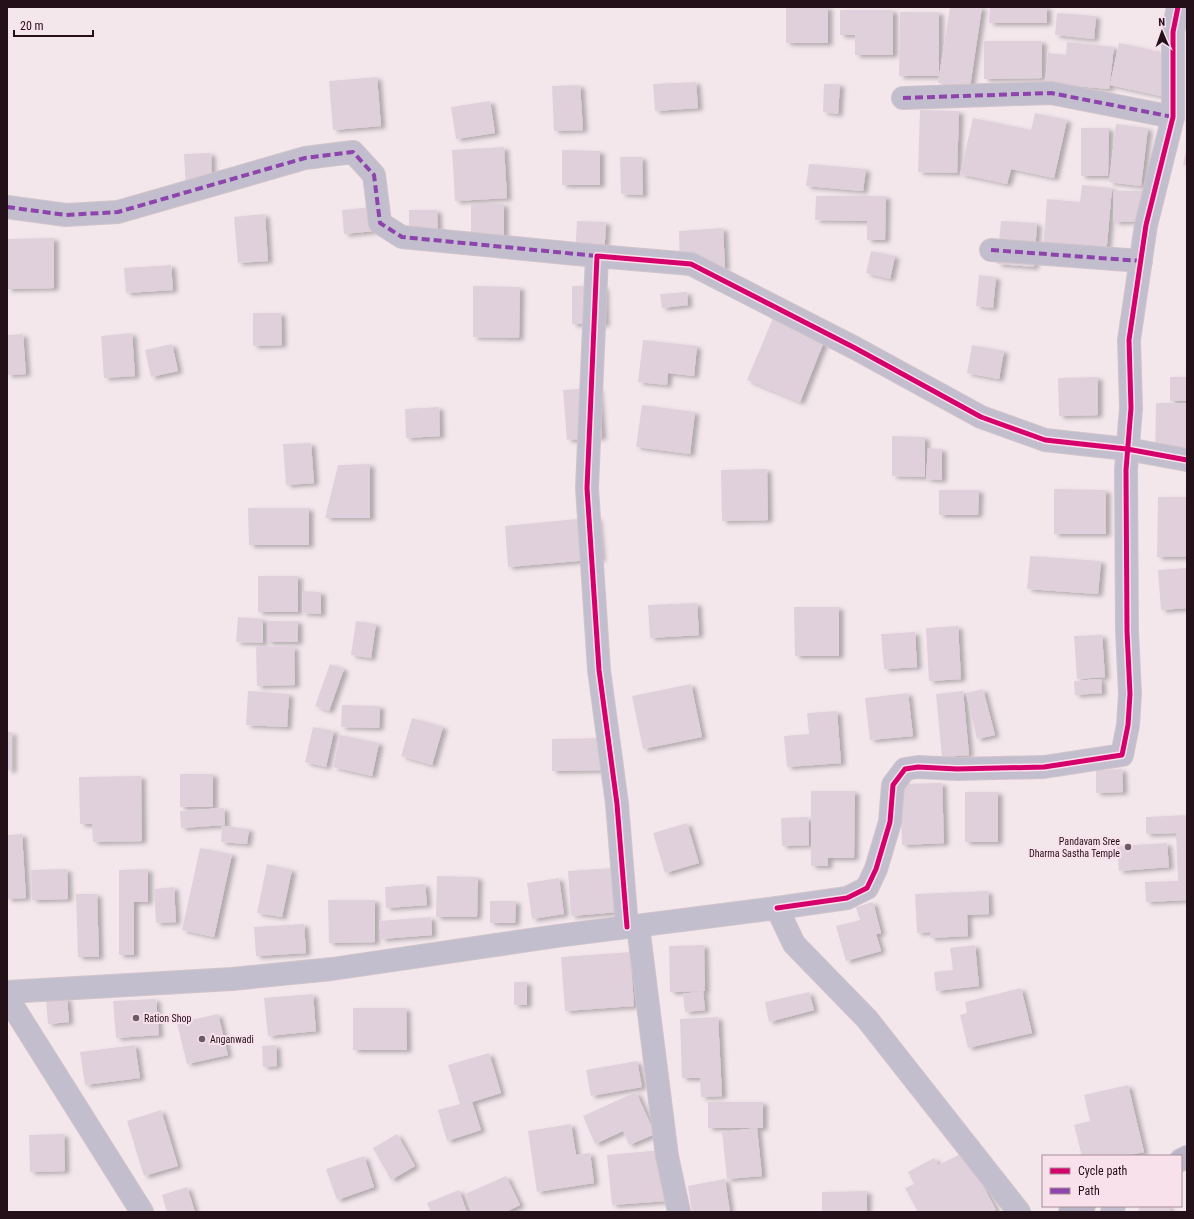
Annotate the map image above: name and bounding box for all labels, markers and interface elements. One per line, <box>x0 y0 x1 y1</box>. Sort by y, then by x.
scale bar <box>14 12 93 38</box>
north arrow <box>1142 12 1182 52</box>
text: N <box>1158 16 1166 29</box>
text: 20 m <box>20 19 44 33</box>
place label: Pandavam Sree Dharma Sastha Temple <box>1029 836 1120 859</box>
marker: Pandavam Sree Dharma Sastha Temple <box>1123 842 1133 852</box>
marker: Ration Shop <box>131 1013 141 1023</box>
place label: Ration Shop <box>144 1013 192 1024</box>
marker: Anganwadi <box>197 1034 207 1044</box>
place label: Anganwadi <box>210 1034 254 1045</box>
legend <box>1042 1155 1182 1207</box>
text: Cycle path <box>1078 1164 1128 1178</box>
text: Path <box>1078 1184 1100 1198</box>

